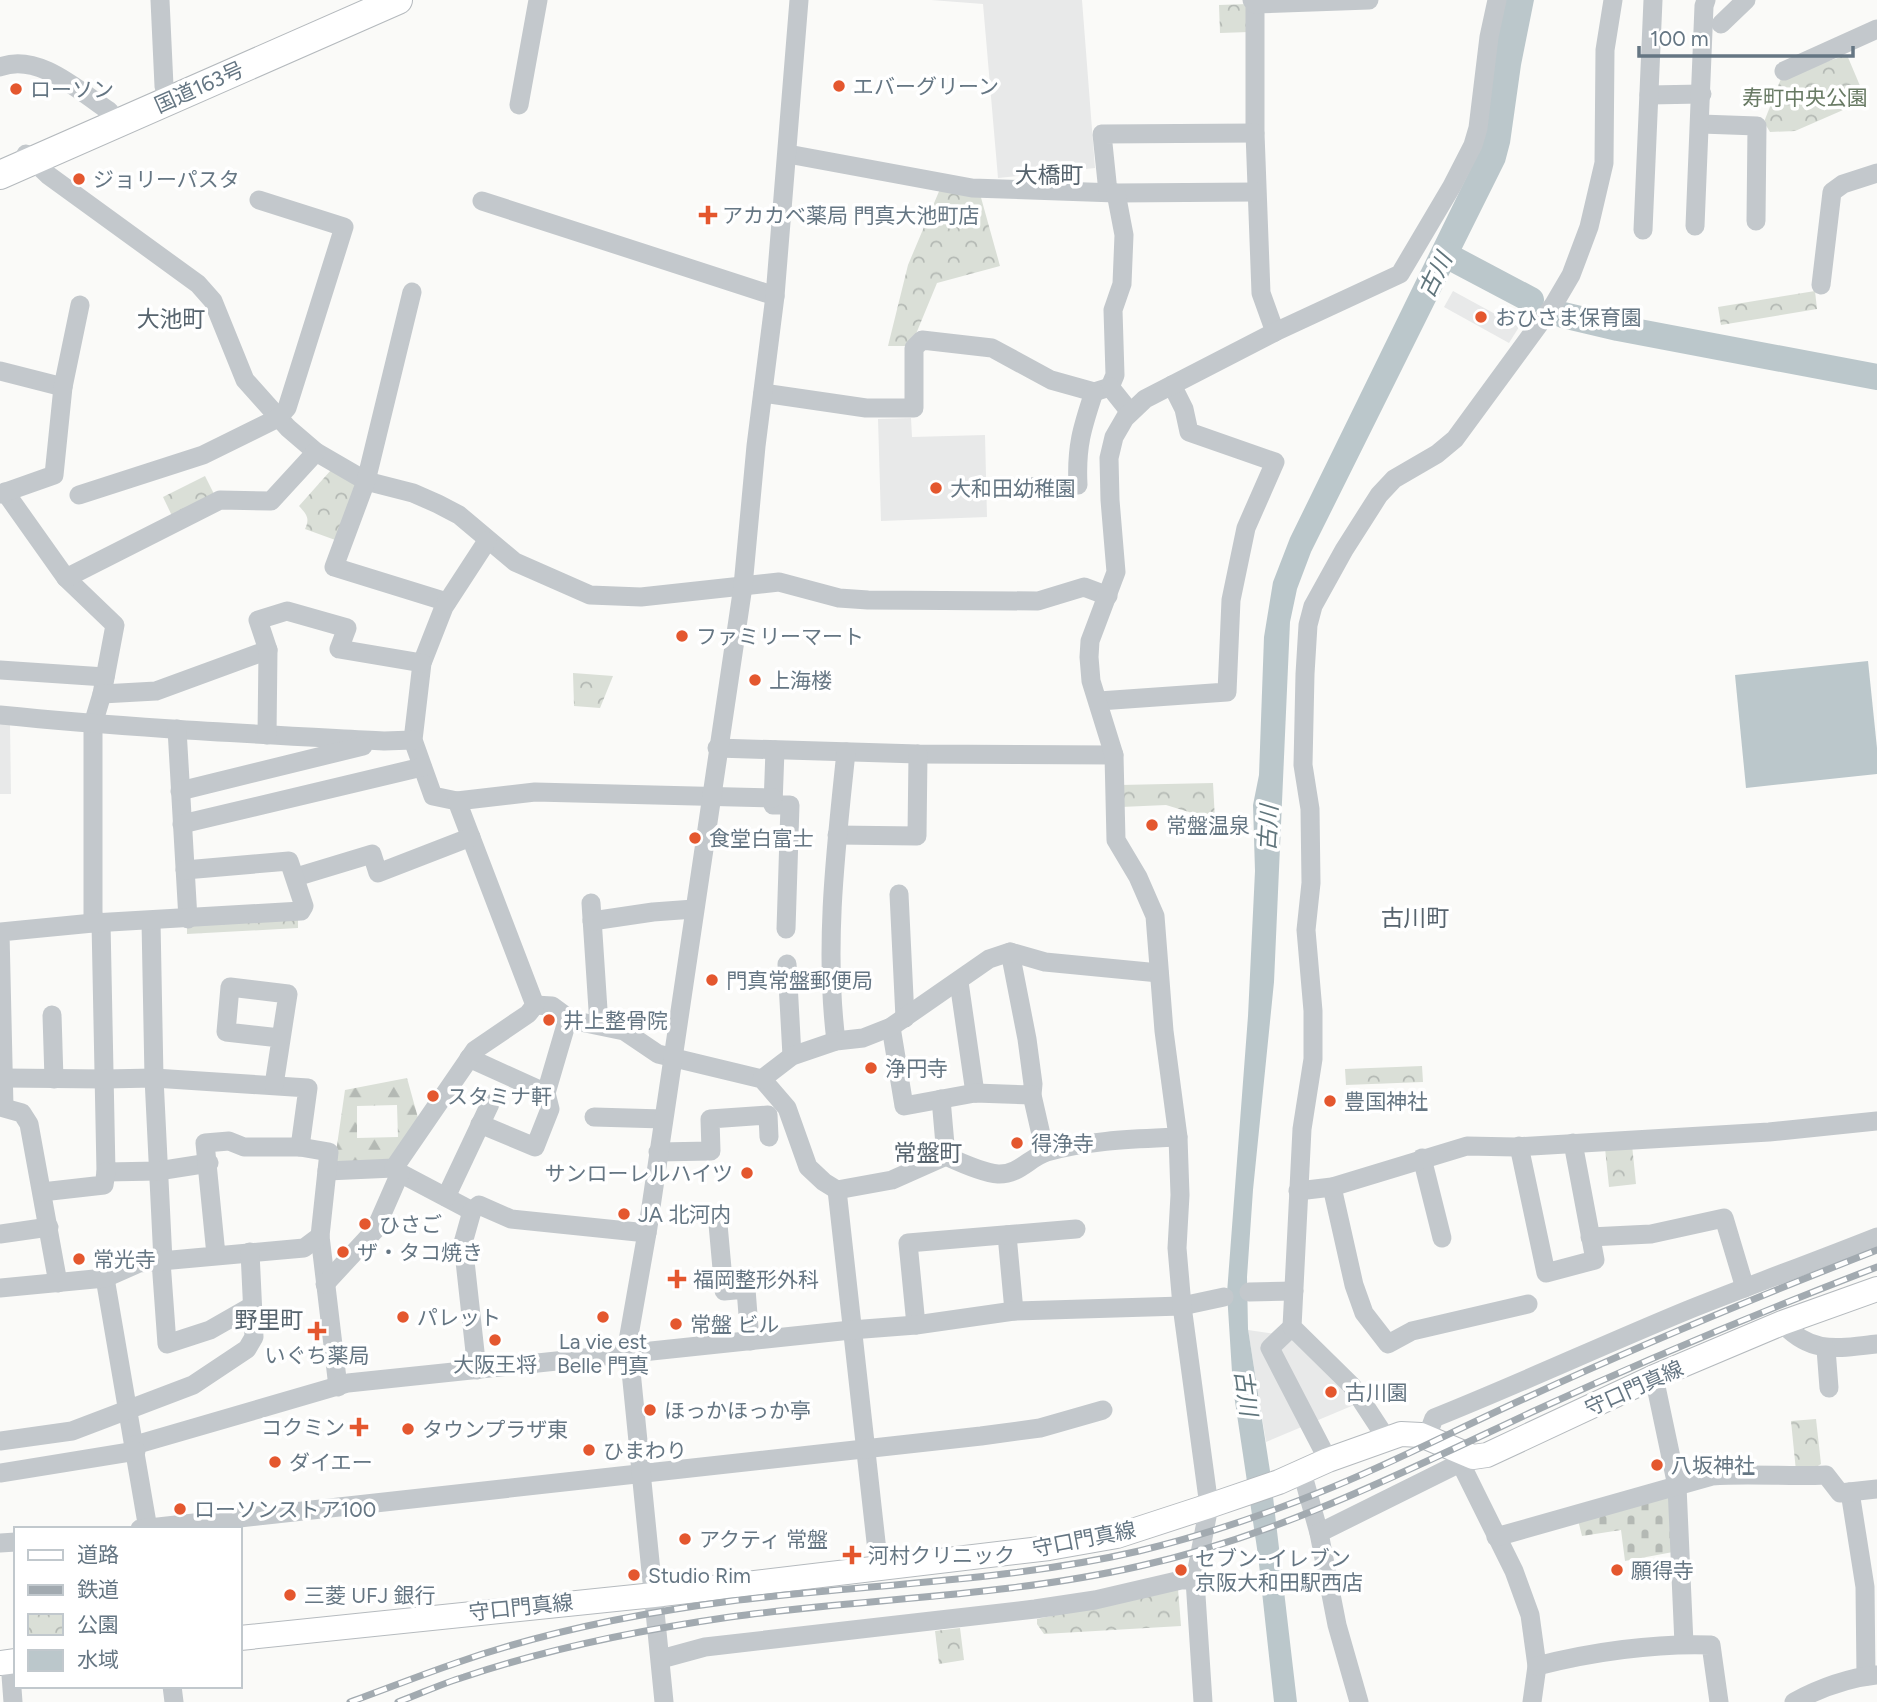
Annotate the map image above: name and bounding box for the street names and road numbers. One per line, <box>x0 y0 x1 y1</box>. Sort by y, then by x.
street label: 国道163号 <box>151 56 247 118</box>
street label: 守口門真線 <box>1581 1355 1687 1421</box>
street label: 守口門真線 <box>1030 1517 1138 1561</box>
street label: 守口門真線 <box>467 1589 575 1625</box>

